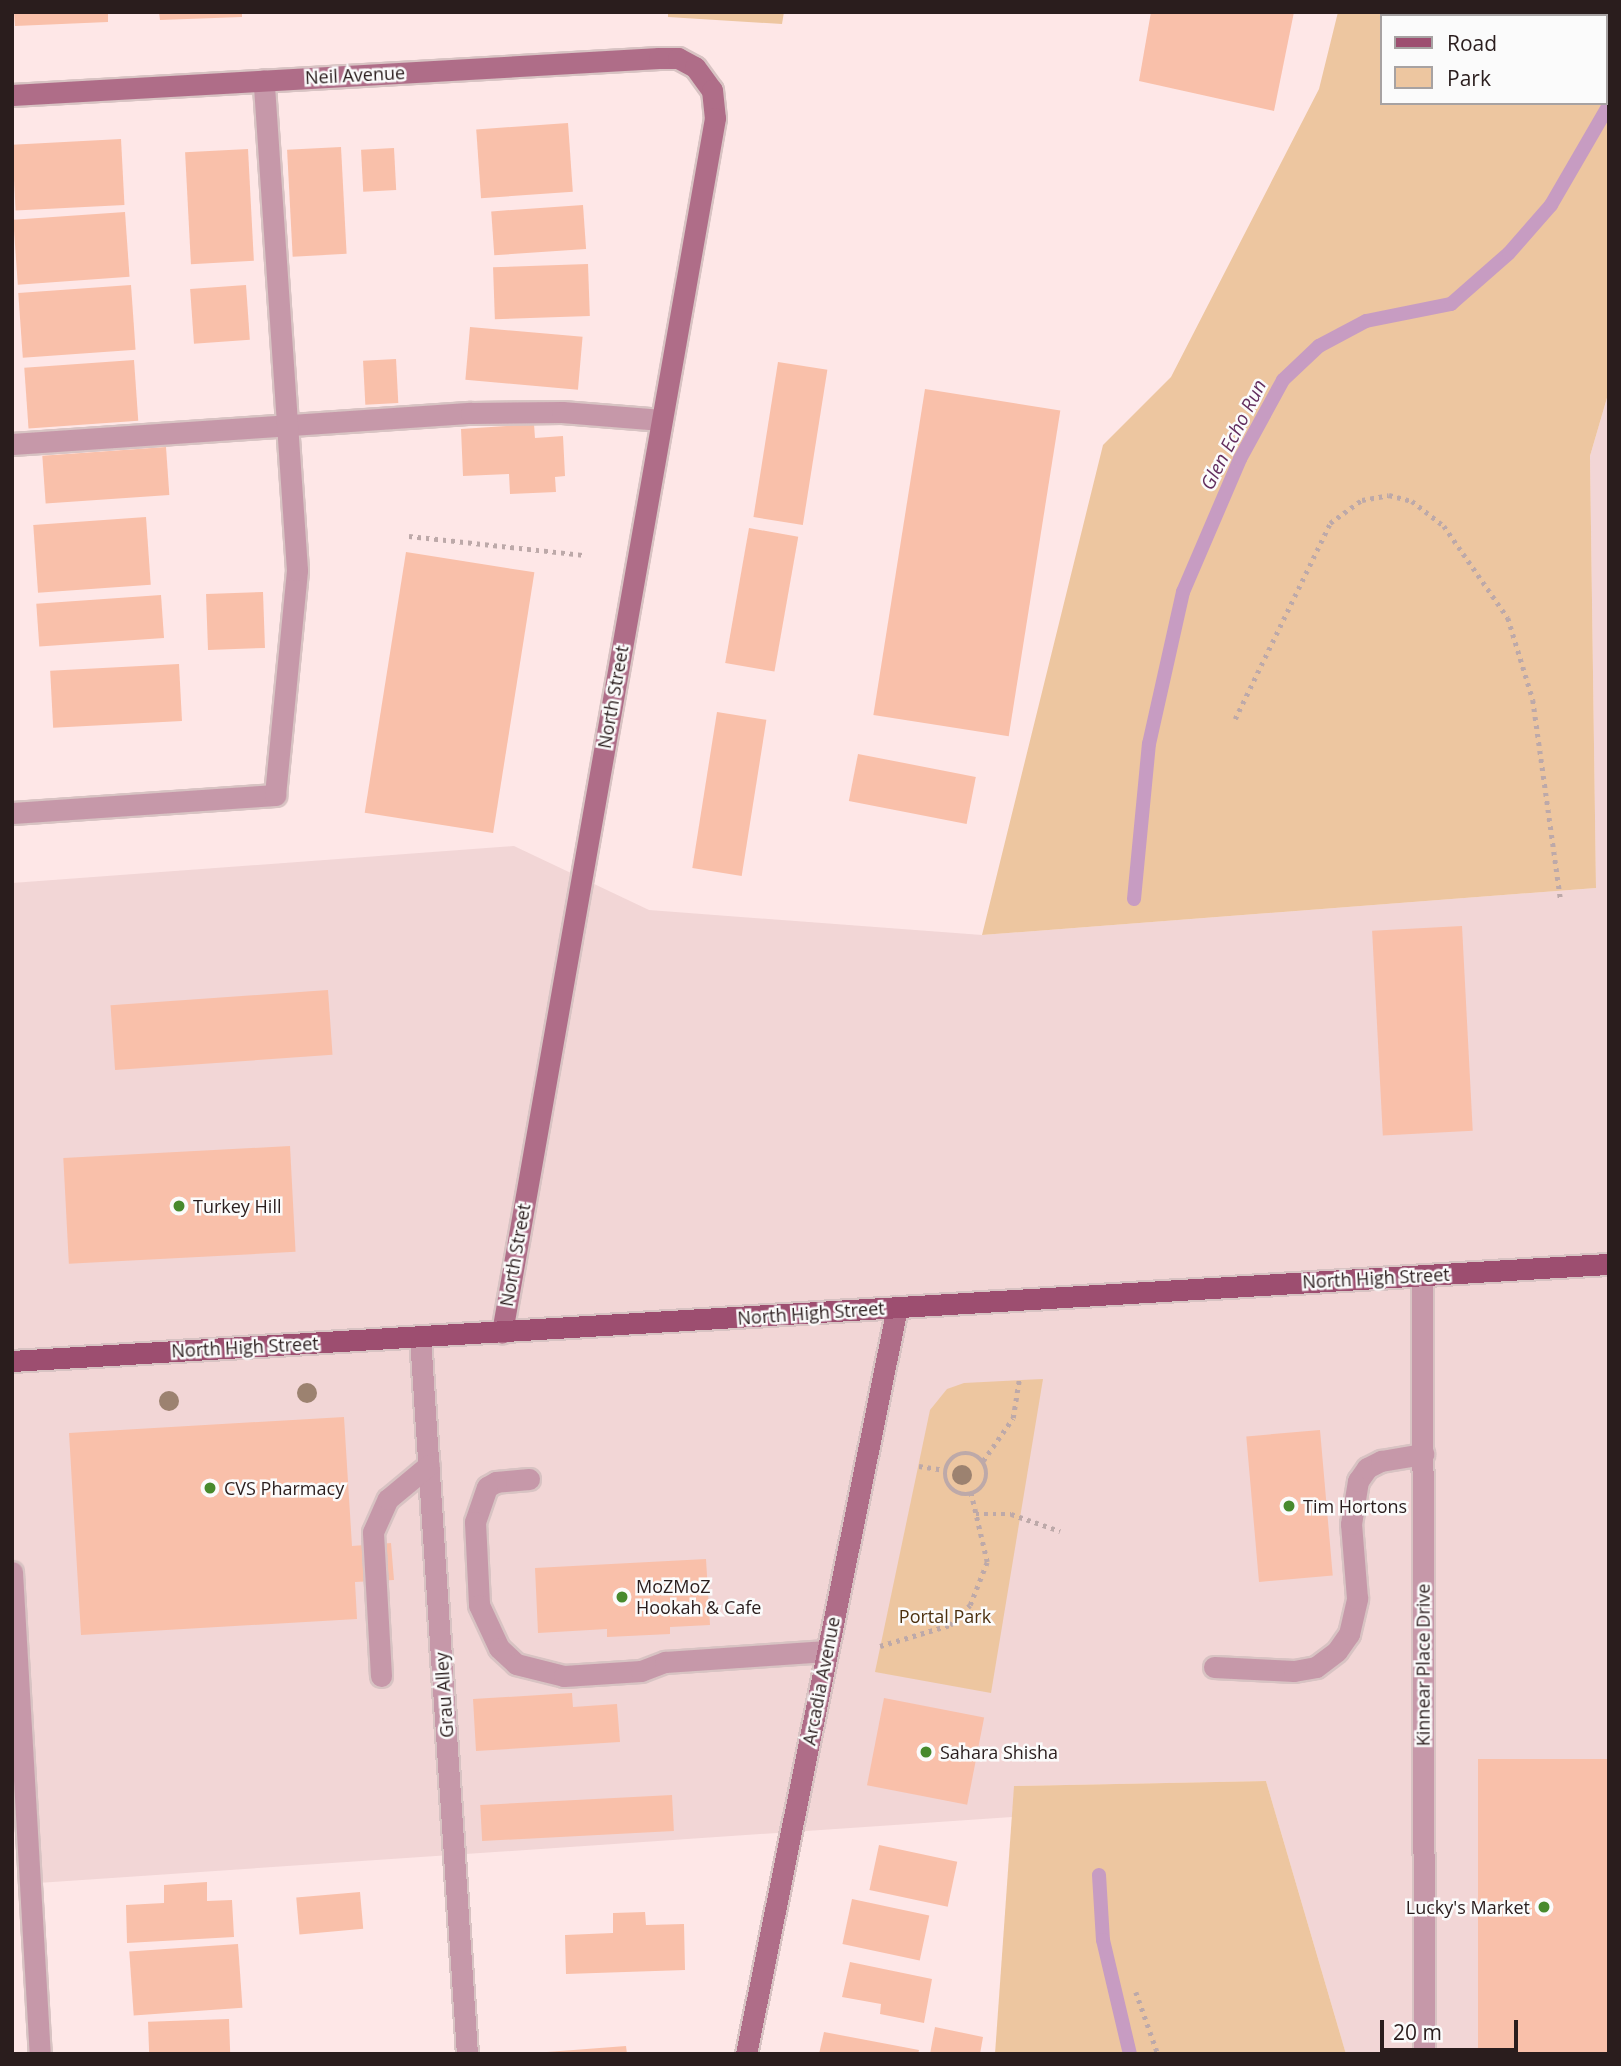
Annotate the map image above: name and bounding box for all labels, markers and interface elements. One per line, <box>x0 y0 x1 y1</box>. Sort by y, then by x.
legend <box>1380 14 1607 105</box>
text: Road <box>1447 29 1497 57</box>
street label: Neil Avenue <box>304 62 406 88</box>
text: Park <box>1447 64 1491 92</box>
water label: Glen Echo Run <box>1196 376 1272 494</box>
street label: North Street <box>593 644 633 750</box>
place label: Turkey Hill <box>193 1195 281 1217</box>
marker: Turkey Hill <box>171 1198 187 1214</box>
street label: North Street <box>495 1202 535 1308</box>
street label: North High Street <box>1302 1263 1450 1293</box>
street label: North High Street <box>737 1297 885 1329</box>
street label: North High Street <box>171 1332 319 1362</box>
place label: CVS Pharmacy <box>224 1477 344 1499</box>
marker: CVS Pharmacy <box>202 1480 218 1496</box>
place label: Tim Hortons <box>1303 1495 1407 1517</box>
marker: Tim Hortons <box>1281 1498 1297 1514</box>
place label: MoZMoZ Hookah & Cafe <box>636 1576 761 1618</box>
street label: Kinnear Place Drive <box>1412 1584 1434 1746</box>
marker: MoZMoZ Hookah & Cafe <box>614 1589 630 1605</box>
park label: Portal Park <box>899 1605 991 1627</box>
street label: Arcadia Avenue <box>798 1615 844 1747</box>
street label: Grau Alley <box>430 1651 458 1739</box>
place label: Sahara Shisha <box>940 1741 1058 1763</box>
marker: Sahara Shisha <box>918 1744 934 1760</box>
place label: Lucky's Market <box>1406 1896 1530 1918</box>
marker: Lucky's Market <box>1536 1899 1552 1915</box>
scale bar <box>1383 2007 1521 2050</box>
text: 20 m <box>1393 2018 1442 2046</box>

